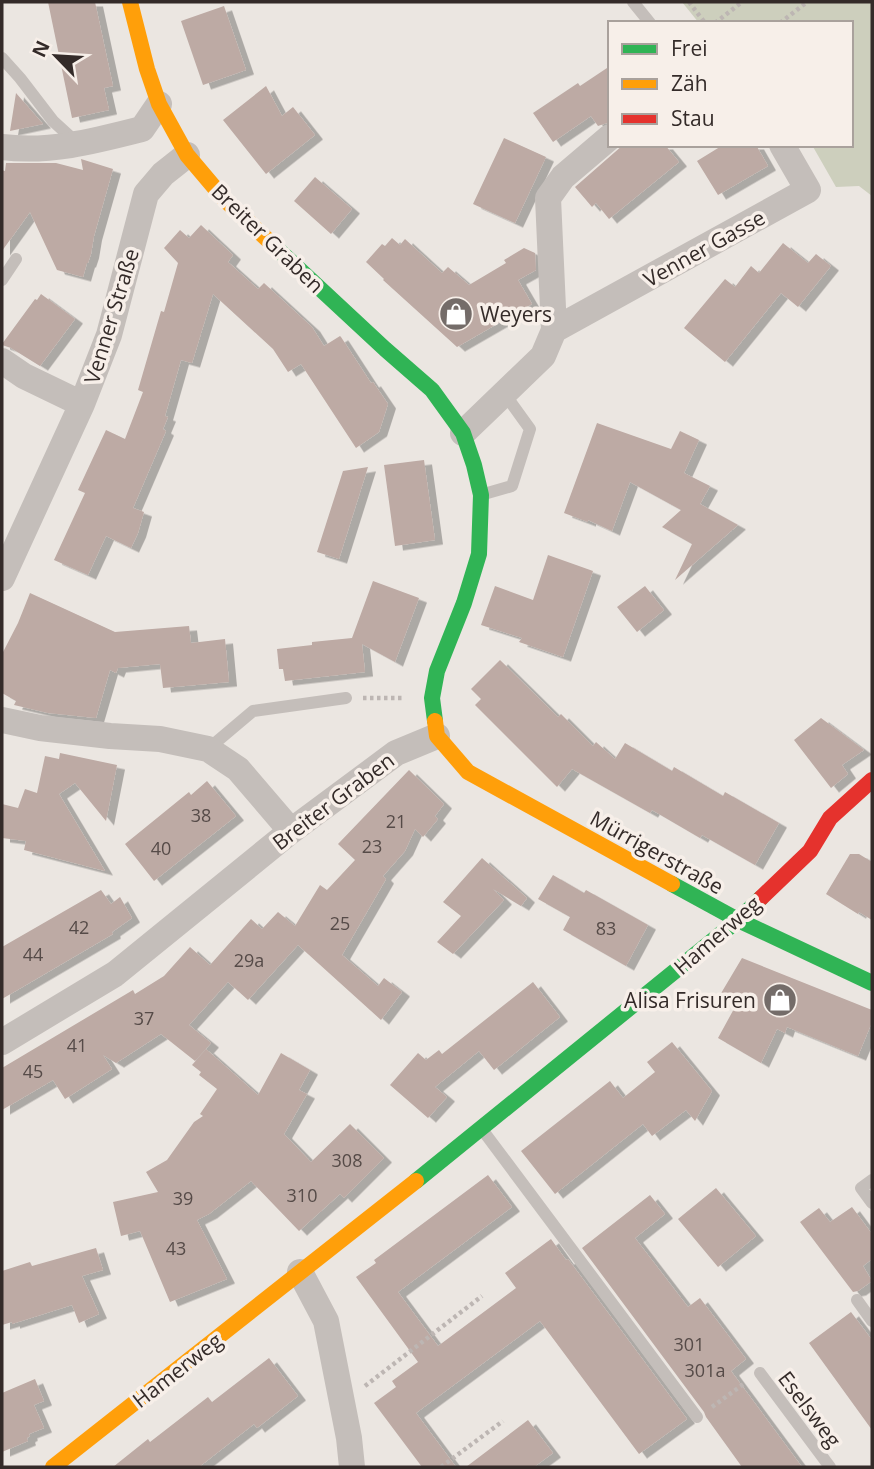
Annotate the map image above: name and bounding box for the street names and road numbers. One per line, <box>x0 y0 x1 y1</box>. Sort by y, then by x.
street label: Breiter Graben <box>206 177 330 299</box>
street label: Venner Gasse <box>638 203 770 293</box>
street label: Venner Straße <box>77 245 145 387</box>
street label: Breiter Graben <box>266 746 400 856</box>
street label: Mürrigerstraße <box>585 804 729 900</box>
street label: Hamerweg <box>668 890 766 980</box>
street label: Hamerweg <box>126 1326 228 1414</box>
street label: Eselsweg <box>772 1365 848 1453</box>

